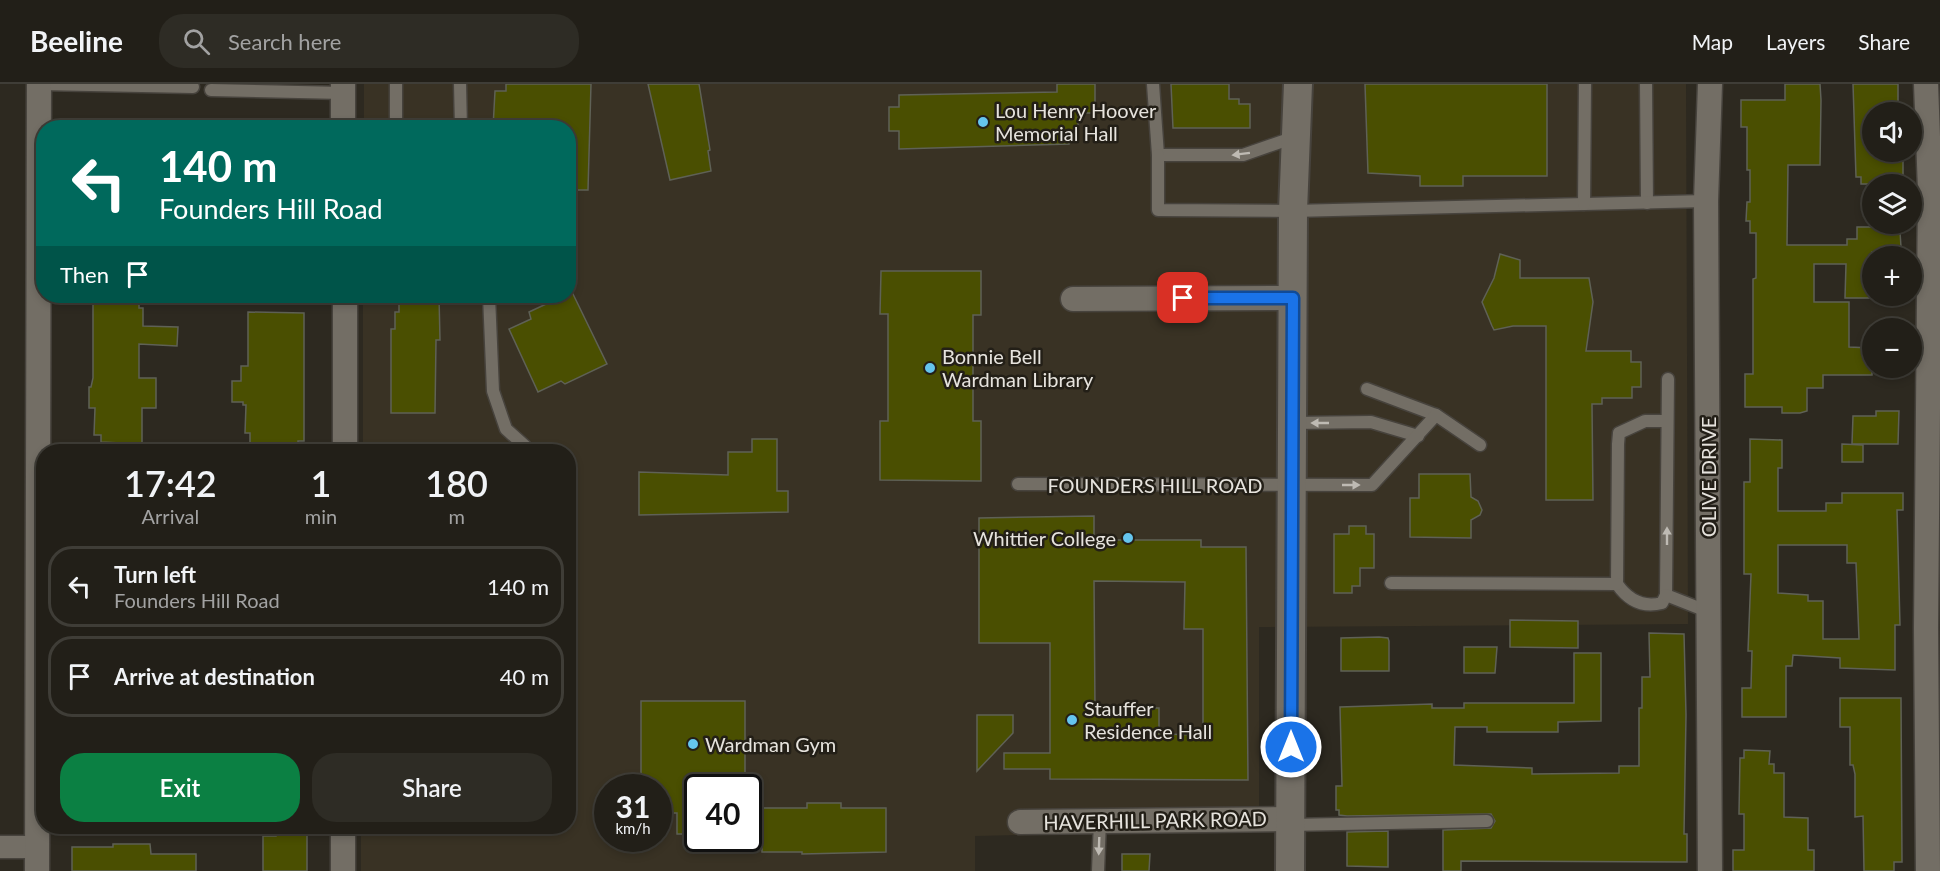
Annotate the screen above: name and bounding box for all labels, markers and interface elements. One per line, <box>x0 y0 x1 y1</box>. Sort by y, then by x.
search box <box>159 14 579 68</box>
text: Beeline <box>30 24 123 58</box>
icon: search <box>180 25 213 58</box>
text: Search here <box>228 28 341 55</box>
text: Map <box>1692 29 1733 54</box>
text: Layers <box>1766 29 1825 54</box>
text: Share <box>1858 29 1910 54</box>
place label: Lou Henry Hoover Memorial Hall <box>995 98 1157 145</box>
map controls <box>1862 102 1922 378</box>
button: sound <box>1862 102 1922 162</box>
marker: Lou Henry Hoover Memorial Hall <box>976 115 990 129</box>
text: 140 m <box>159 141 277 191</box>
icon: left <box>60 144 138 222</box>
one-way arrow <box>1231 149 1250 159</box>
button: layers <box>1862 174 1922 234</box>
text: Founders Hill Road <box>159 192 383 225</box>
button: + <box>1862 246 1922 306</box>
icon: arrive <box>121 258 154 291</box>
text: Then <box>60 261 109 288</box>
pin <box>1157 272 1208 323</box>
icon: arrive <box>1166 281 1199 314</box>
button: − <box>1862 318 1922 378</box>
place label: Bonnie Bell Wardman Library <box>942 344 1094 391</box>
marker: Bonnie Bell Wardman Library <box>923 361 937 375</box>
street label: OLIVE DRIVE <box>1696 417 1720 537</box>
one-way arrow <box>1310 418 1329 428</box>
text: 17:42 <box>124 461 217 505</box>
text: 1 <box>311 461 331 505</box>
text: 180 <box>425 461 488 505</box>
street label: FOUNDERS HILL ROAD <box>1047 473 1263 497</box>
one-way arrow <box>1341 480 1360 490</box>
text: Arrival <box>142 504 199 528</box>
text: min <box>305 504 337 528</box>
text: m <box>448 504 465 528</box>
place label: Whittier College <box>973 526 1116 550</box>
one-way arrow <box>1662 527 1672 546</box>
marker: Whittier College <box>1121 531 1135 545</box>
text: Turn left <box>114 561 196 588</box>
icon: left <box>63 570 96 603</box>
text: 140 m <box>487 573 549 600</box>
text: Founders Hill Road <box>114 588 280 612</box>
icon: arrive <box>63 660 96 693</box>
text: Arrive at destination <box>114 663 315 690</box>
text: 40 m <box>500 663 549 690</box>
place label: Stauffer Residence Hall <box>1084 696 1212 743</box>
marker: Stauffer Residence Hall <box>1065 713 1079 727</box>
position arrow <box>1259 715 1323 779</box>
place label: Wardman Gym <box>705 732 836 756</box>
marker: Wardman Gym <box>686 737 700 751</box>
button: Exit <box>60 753 300 822</box>
button: Share <box>312 753 552 822</box>
speed limit sign: 40 <box>684 774 762 852</box>
text: 31 <box>616 788 650 824</box>
street label: HAVERHILL PARK ROAD <box>1043 806 1267 834</box>
text: km/h <box>615 819 651 837</box>
one-way arrow <box>1094 836 1104 855</box>

